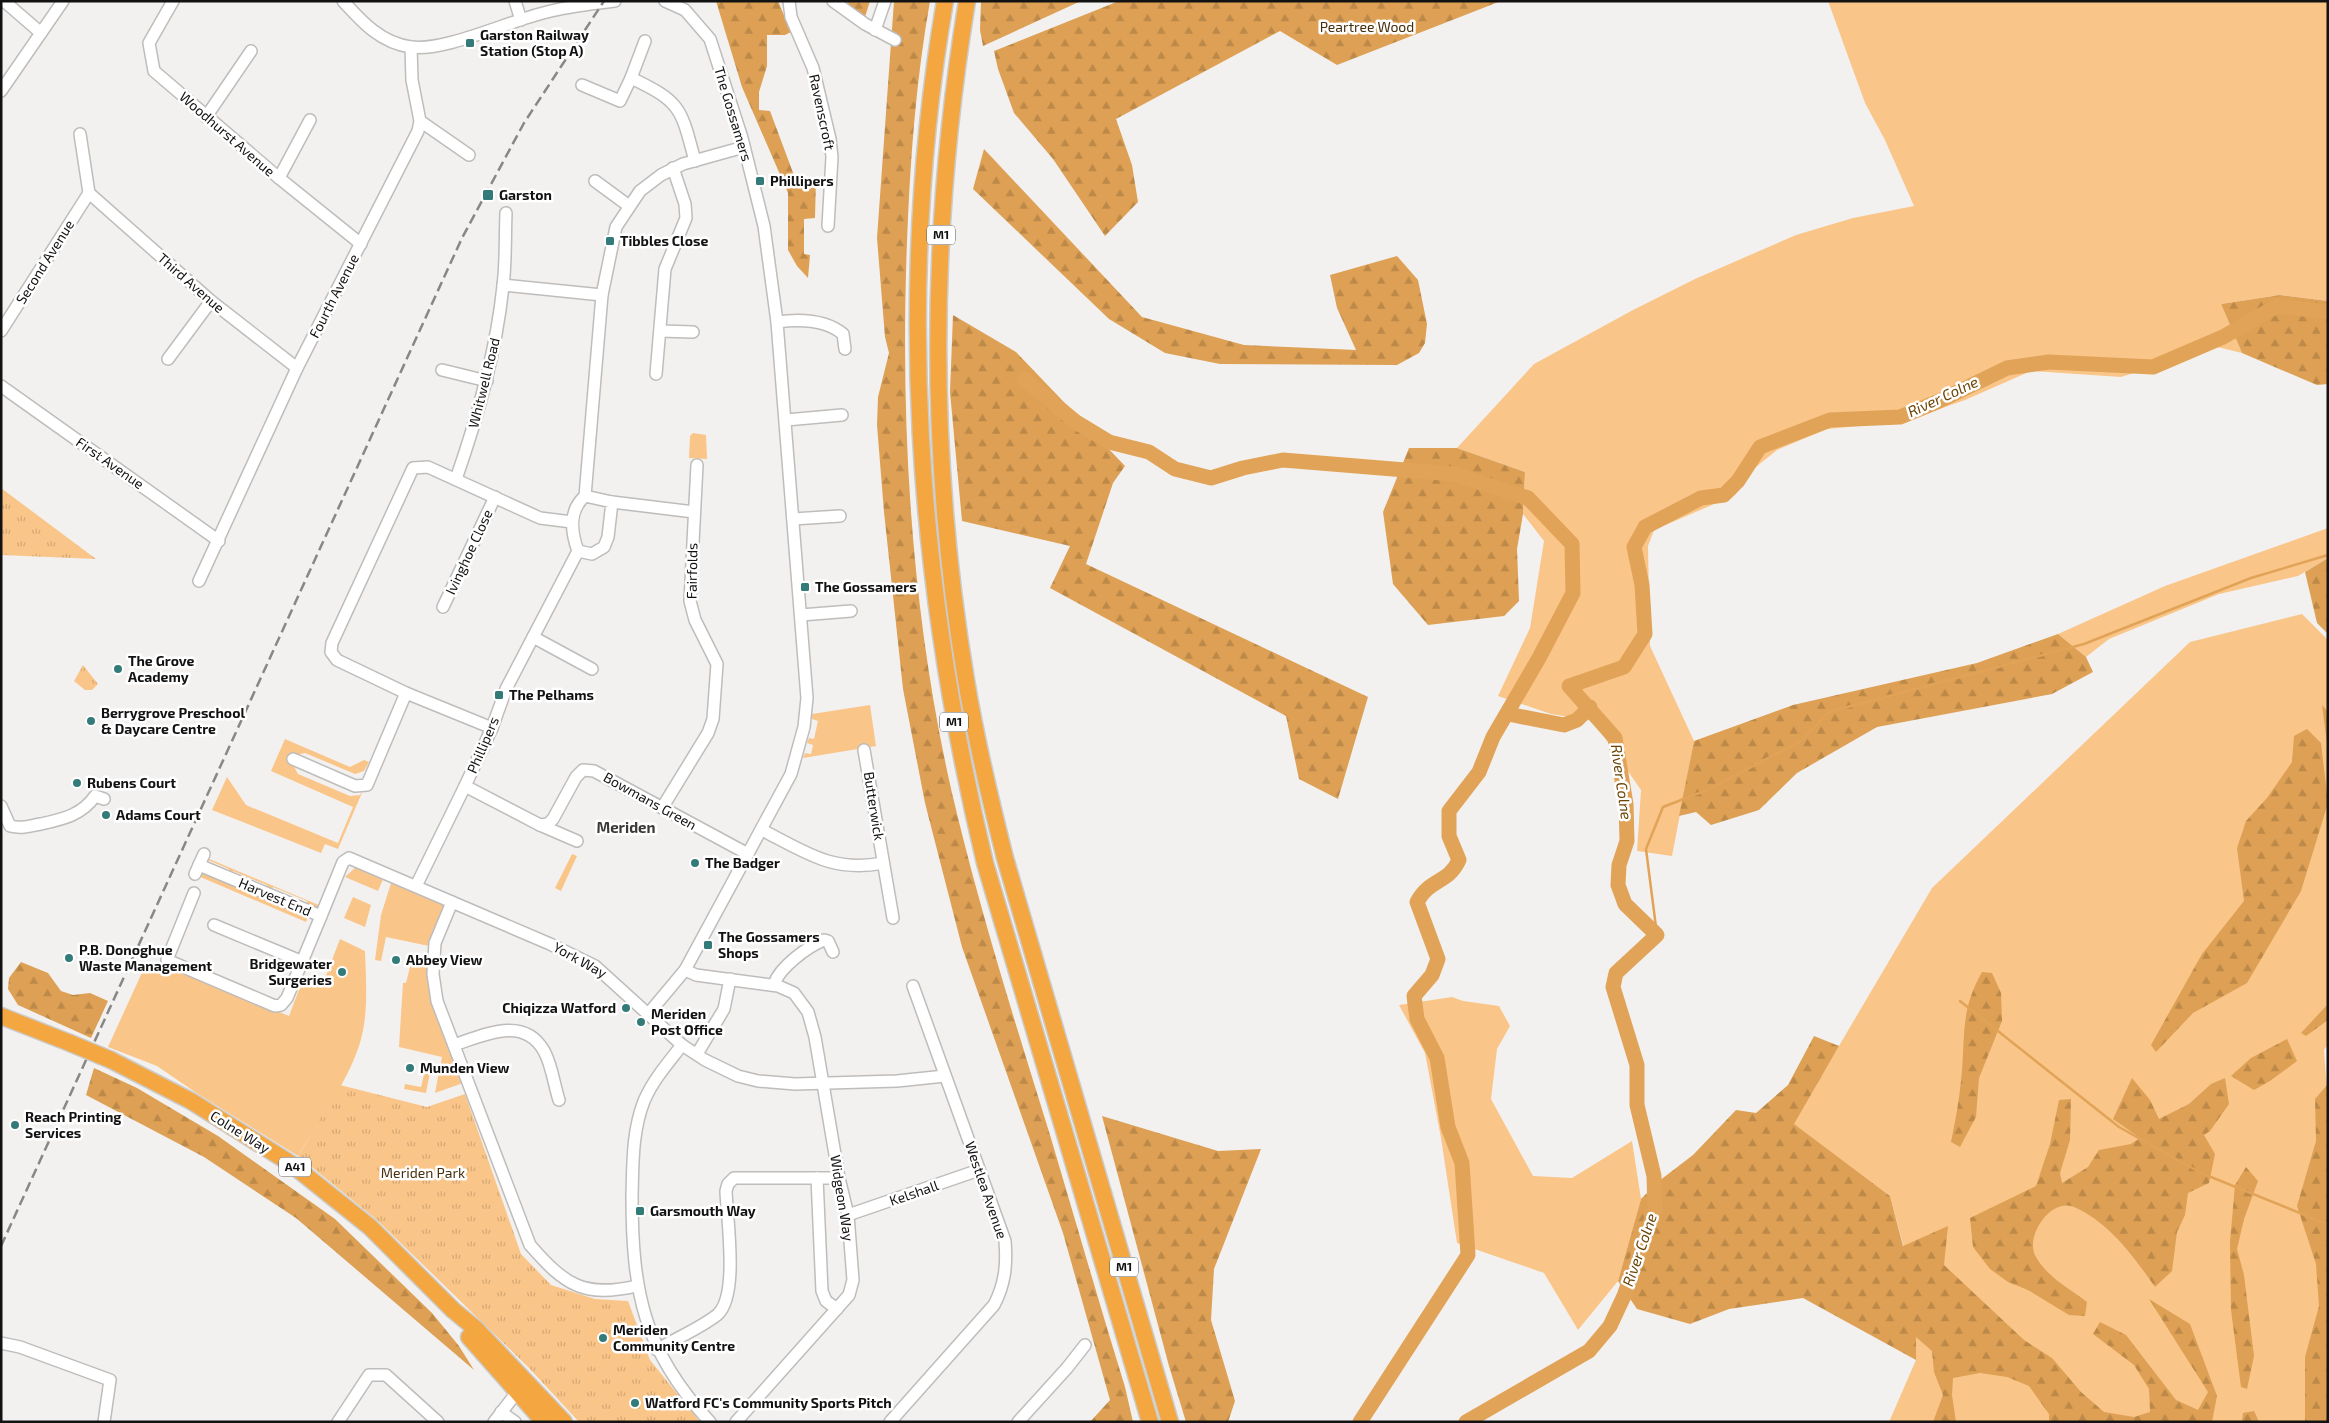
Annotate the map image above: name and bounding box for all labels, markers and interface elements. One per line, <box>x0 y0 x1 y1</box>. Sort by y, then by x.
park label: Peartree Wood <box>1320 18 1414 35</box>
place label: Garston Railway Station (Stop A) <box>480 26 589 59</box>
marker: Garston Railway Station (Stop A) <box>464 37 476 49</box>
street label: The Gossamers <box>711 64 756 163</box>
street label: Ravenscroft <box>806 72 839 151</box>
street label: Woodhurst Avenue <box>176 88 278 180</box>
place label: Phillipers <box>770 172 834 189</box>
marker: Phillipers <box>754 175 766 187</box>
place label: Garston <box>499 186 552 203</box>
marker: Garston <box>481 188 495 202</box>
street label: Second Avenue <box>12 217 77 307</box>
road number: M1 <box>927 226 955 244</box>
place label: Tibbles Close <box>620 232 708 249</box>
marker: Tibbles Close <box>604 235 616 247</box>
street label: Third Avenue <box>154 249 228 316</box>
street label: Fourth Avenue <box>305 251 362 341</box>
street label: Whitwell Road <box>464 336 503 430</box>
water label: River Colne <box>1904 372 1981 420</box>
street label: First Avenue <box>73 433 147 492</box>
street label: Ivinghoe Close <box>441 507 496 597</box>
street label: Fairfolds <box>683 543 700 599</box>
place label: The Gossamers <box>815 578 917 595</box>
marker: The Gossamers <box>799 581 811 593</box>
place label: The Grove Academy <box>128 652 195 685</box>
marker: The Grove Academy <box>112 663 124 675</box>
place label: The Pelhams <box>509 686 594 703</box>
marker: The Pelhams <box>493 689 505 701</box>
place label: Berrygrove Preschool & Daycare Centre <box>101 704 245 737</box>
road number: M1 <box>940 712 968 732</box>
street label: Phillipers <box>463 714 502 776</box>
marker: Berrygrove Preschool & Daycare Centre <box>85 715 97 727</box>
water label: River Colne <box>1608 743 1636 821</box>
street label: Bowmans Green <box>601 768 700 833</box>
street label: Butterwick <box>861 770 888 842</box>
place label: Rubens Court <box>87 774 176 791</box>
marker: Rubens Court <box>71 777 83 789</box>
place label: Adams Court <box>116 806 201 823</box>
marker: Adams Court <box>100 809 112 821</box>
district label: Meriden <box>596 818 656 836</box>
place label: The Badger <box>705 854 780 871</box>
marker: The Badger <box>689 857 701 869</box>
street label: Harvest End <box>236 874 314 919</box>
place label: The Gossamers Shops <box>718 928 820 961</box>
street label: York Way <box>550 938 611 982</box>
marker: The Gossamers Shops <box>702 939 714 951</box>
place label: P.B. Donoghue Waste Management <box>79 941 212 974</box>
place label: Abbey View <box>406 951 483 968</box>
marker: P.B. Donoghue Waste Management <box>63 952 75 964</box>
marker: Abbey View <box>390 954 402 966</box>
place label: Bridgewater Surgeries <box>249 955 332 988</box>
marker: Bridgewater Surgeries <box>336 966 348 978</box>
place label: Chiqizza Watford <box>502 999 616 1016</box>
marker: Chiqizza Watford <box>620 1002 632 1014</box>
place label: Meriden Post Office <box>651 1005 723 1038</box>
marker: Meriden Post Office <box>635 1016 647 1028</box>
place label: Munden View <box>420 1059 510 1076</box>
marker: Munden View <box>404 1062 416 1074</box>
street label: Colne Way <box>207 1107 274 1157</box>
place label: Reach Printing Services <box>25 1108 121 1141</box>
marker: Reach Printing Services <box>9 1119 21 1131</box>
street label: Westlea Avenue <box>962 1139 1011 1241</box>
street label: Widgeon Way <box>827 1153 858 1243</box>
road number: A41 <box>279 1158 311 1176</box>
park label: Meriden Park <box>381 1164 465 1181</box>
street label: Kelshall <box>887 1176 942 1209</box>
place label: Garsmouth Way <box>650 1202 756 1219</box>
marker: Garsmouth Way <box>634 1205 646 1217</box>
water label: River Colne <box>1618 1211 1660 1289</box>
road number: M1 <box>1110 1258 1138 1276</box>
place label: Meriden Community Centre <box>613 1321 735 1354</box>
marker: Meriden Community Centre <box>597 1332 609 1344</box>
place label: Watford FC's Community Sports Pitch <box>645 1394 892 1411</box>
marker: Watford FC's Community Sports Pitch <box>629 1397 641 1409</box>

